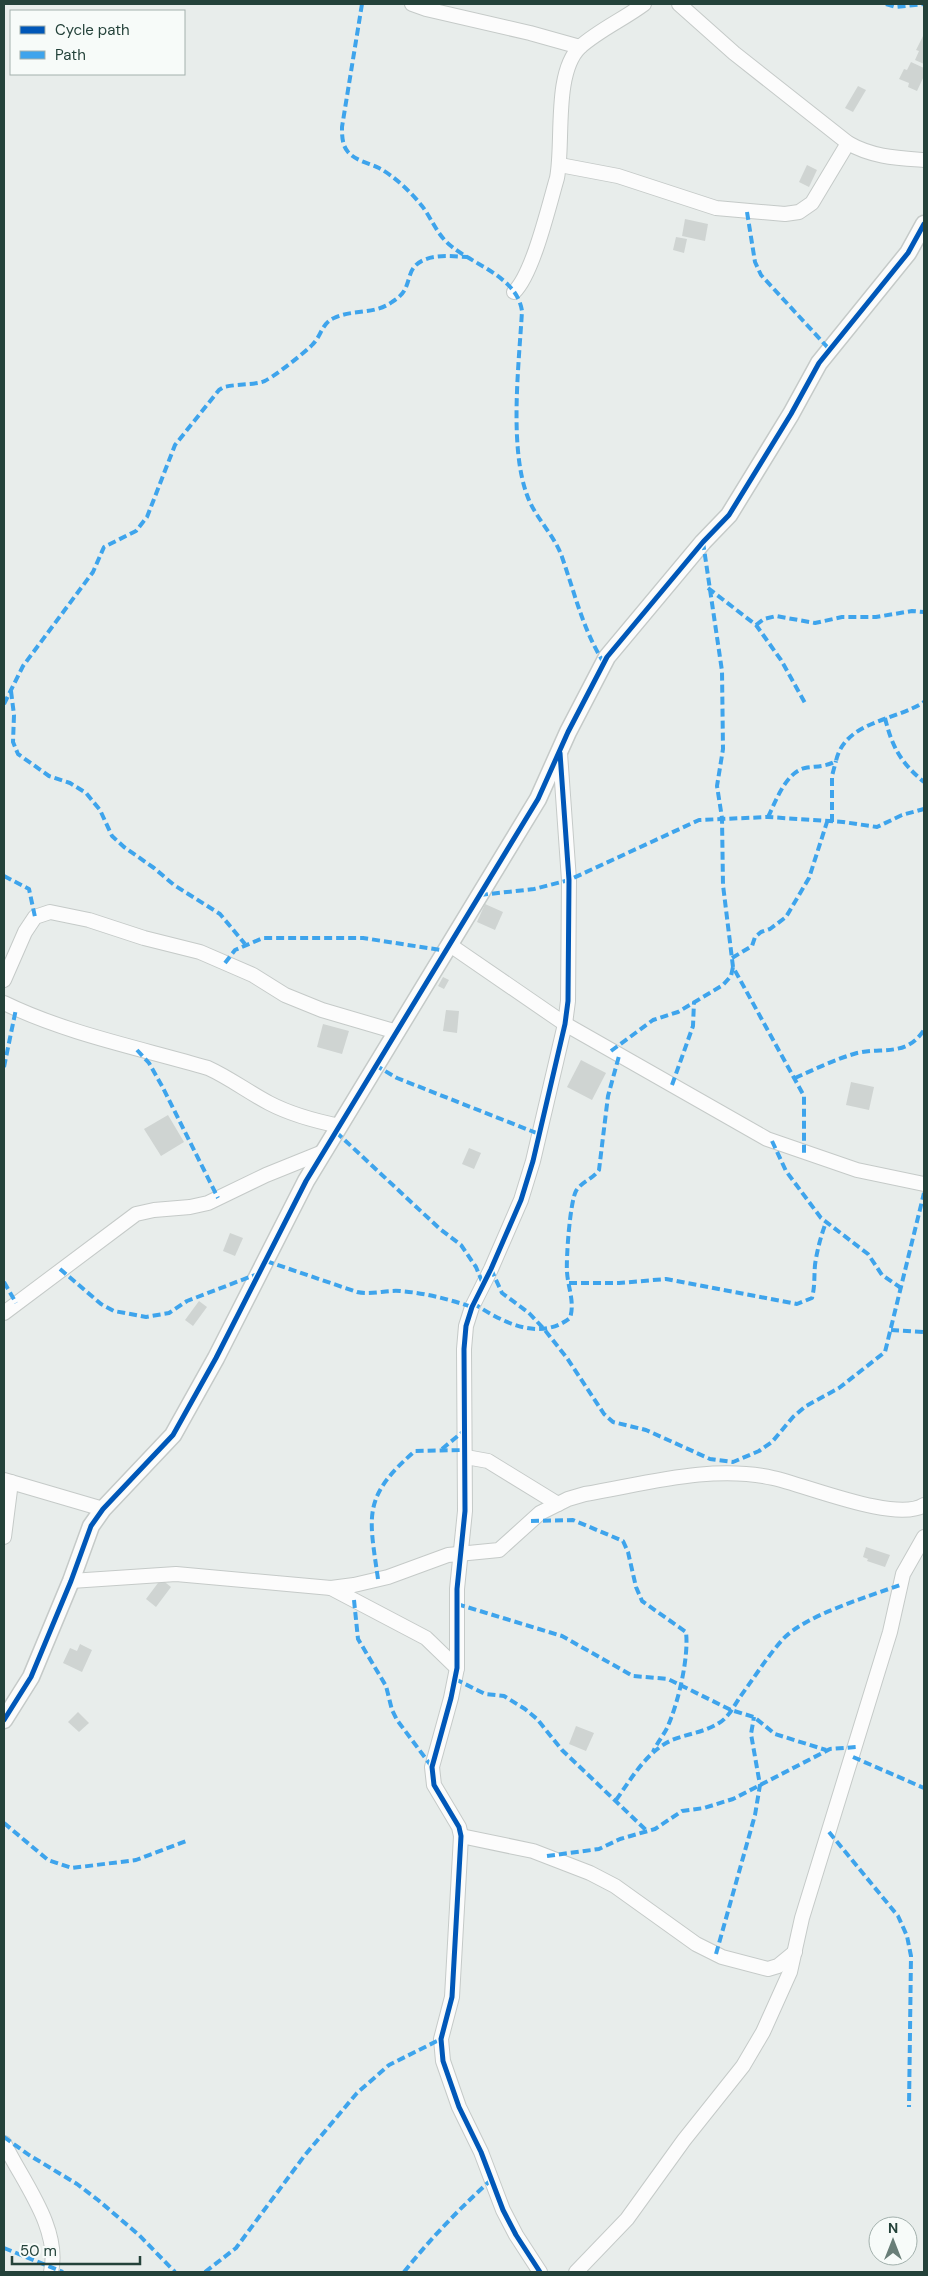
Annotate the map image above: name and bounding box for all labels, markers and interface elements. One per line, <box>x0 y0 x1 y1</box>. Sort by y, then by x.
legend <box>10 10 185 75</box>
text: Cycle path <box>55 20 130 40</box>
text: Path <box>55 45 86 65</box>
north arrow <box>868 2216 918 2266</box>
text: N <box>888 2219 898 2237</box>
scale bar <box>12 2234 140 2266</box>
text: 50 m <box>20 2241 57 2261</box>

